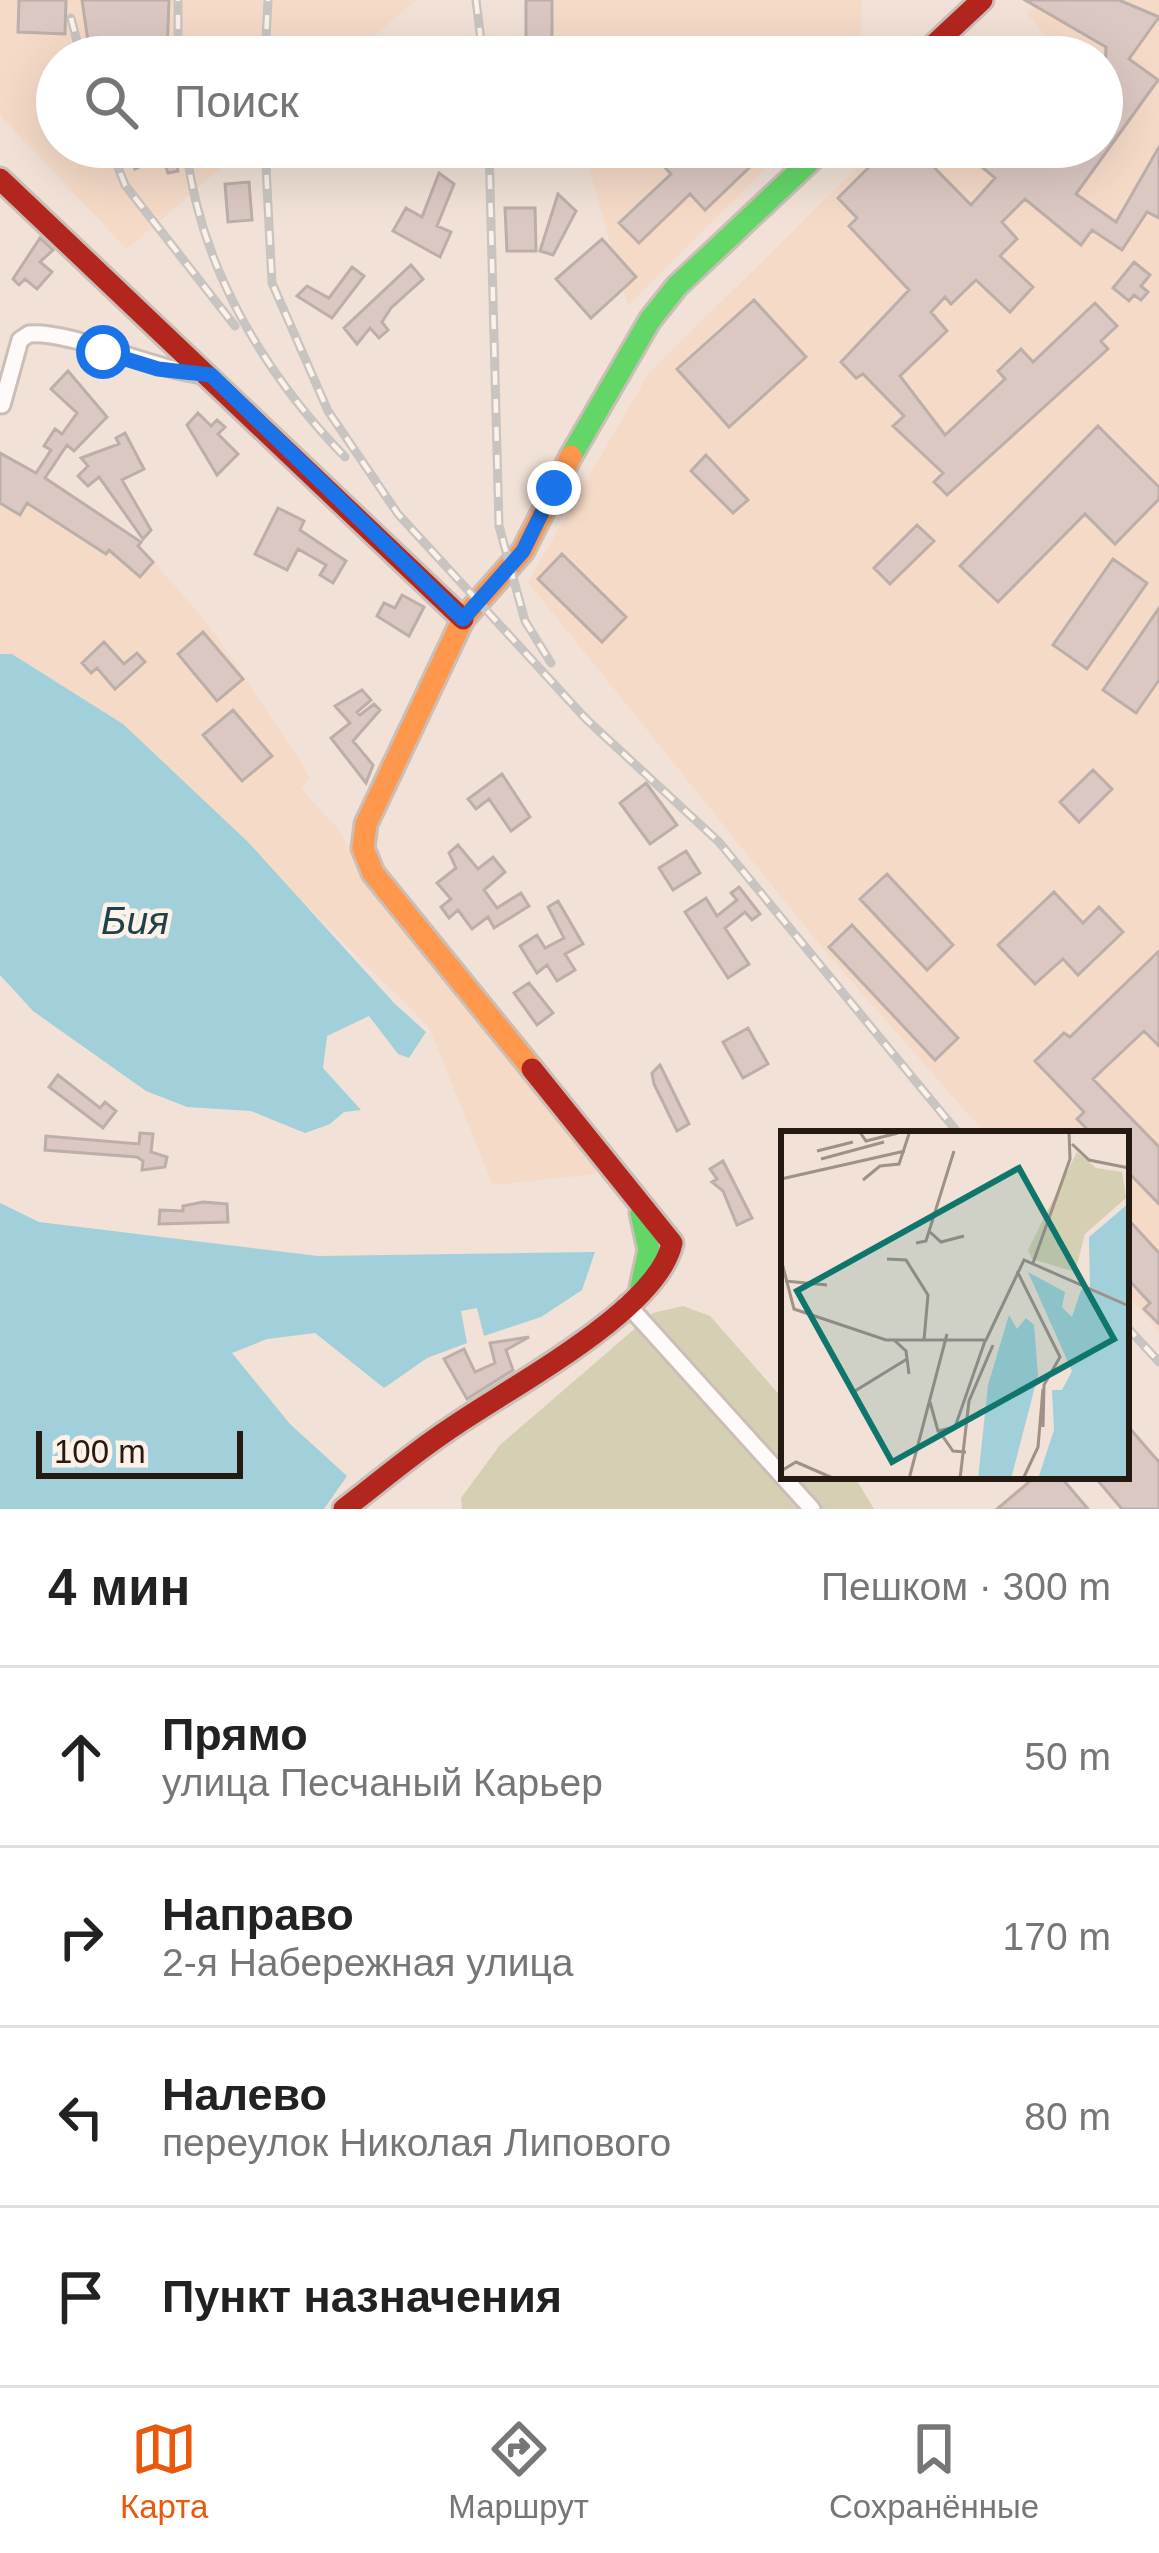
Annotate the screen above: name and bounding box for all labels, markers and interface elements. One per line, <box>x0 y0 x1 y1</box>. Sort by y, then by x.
search box <box>36 36 1123 168</box>
icon: search <box>78 69 144 135</box>
text: Поиск <box>174 76 299 127</box>
route start <box>76 325 130 379</box>
route end <box>527 461 581 515</box>
water label: Бия <box>101 899 169 942</box>
inset map <box>781 1131 1129 1479</box>
scale bar <box>36 1425 243 1478</box>
text: 100 m <box>54 1433 146 1470</box>
text: 4 мин <box>48 1559 190 1616</box>
text: Пешком · 300 m <box>821 1565 1111 1608</box>
text: Прямо <box>162 1709 308 1760</box>
icon: ahead <box>48 1724 114 1790</box>
text: 50 m <box>1024 1735 1111 1778</box>
text: улица Песчаный Карьер <box>162 1761 603 1804</box>
text: Направо <box>162 1889 354 1940</box>
icon: right <box>48 1904 114 1970</box>
text: 170 m <box>1003 1915 1111 1958</box>
text: 2-я Набережная улица <box>162 1941 574 1984</box>
text: Налево <box>162 2069 327 2120</box>
icon: left <box>48 2084 114 2150</box>
text: 80 m <box>1024 2095 1111 2138</box>
text: переулок Николая Липового <box>162 2121 671 2164</box>
icon: arrive <box>48 2264 114 2330</box>
text: Пункт назначения <box>162 2271 562 2322</box>
tab: Карта <box>120 2416 208 2526</box>
tab: Маршрут <box>448 2416 589 2526</box>
tab: Сохранённые <box>829 2416 1039 2526</box>

